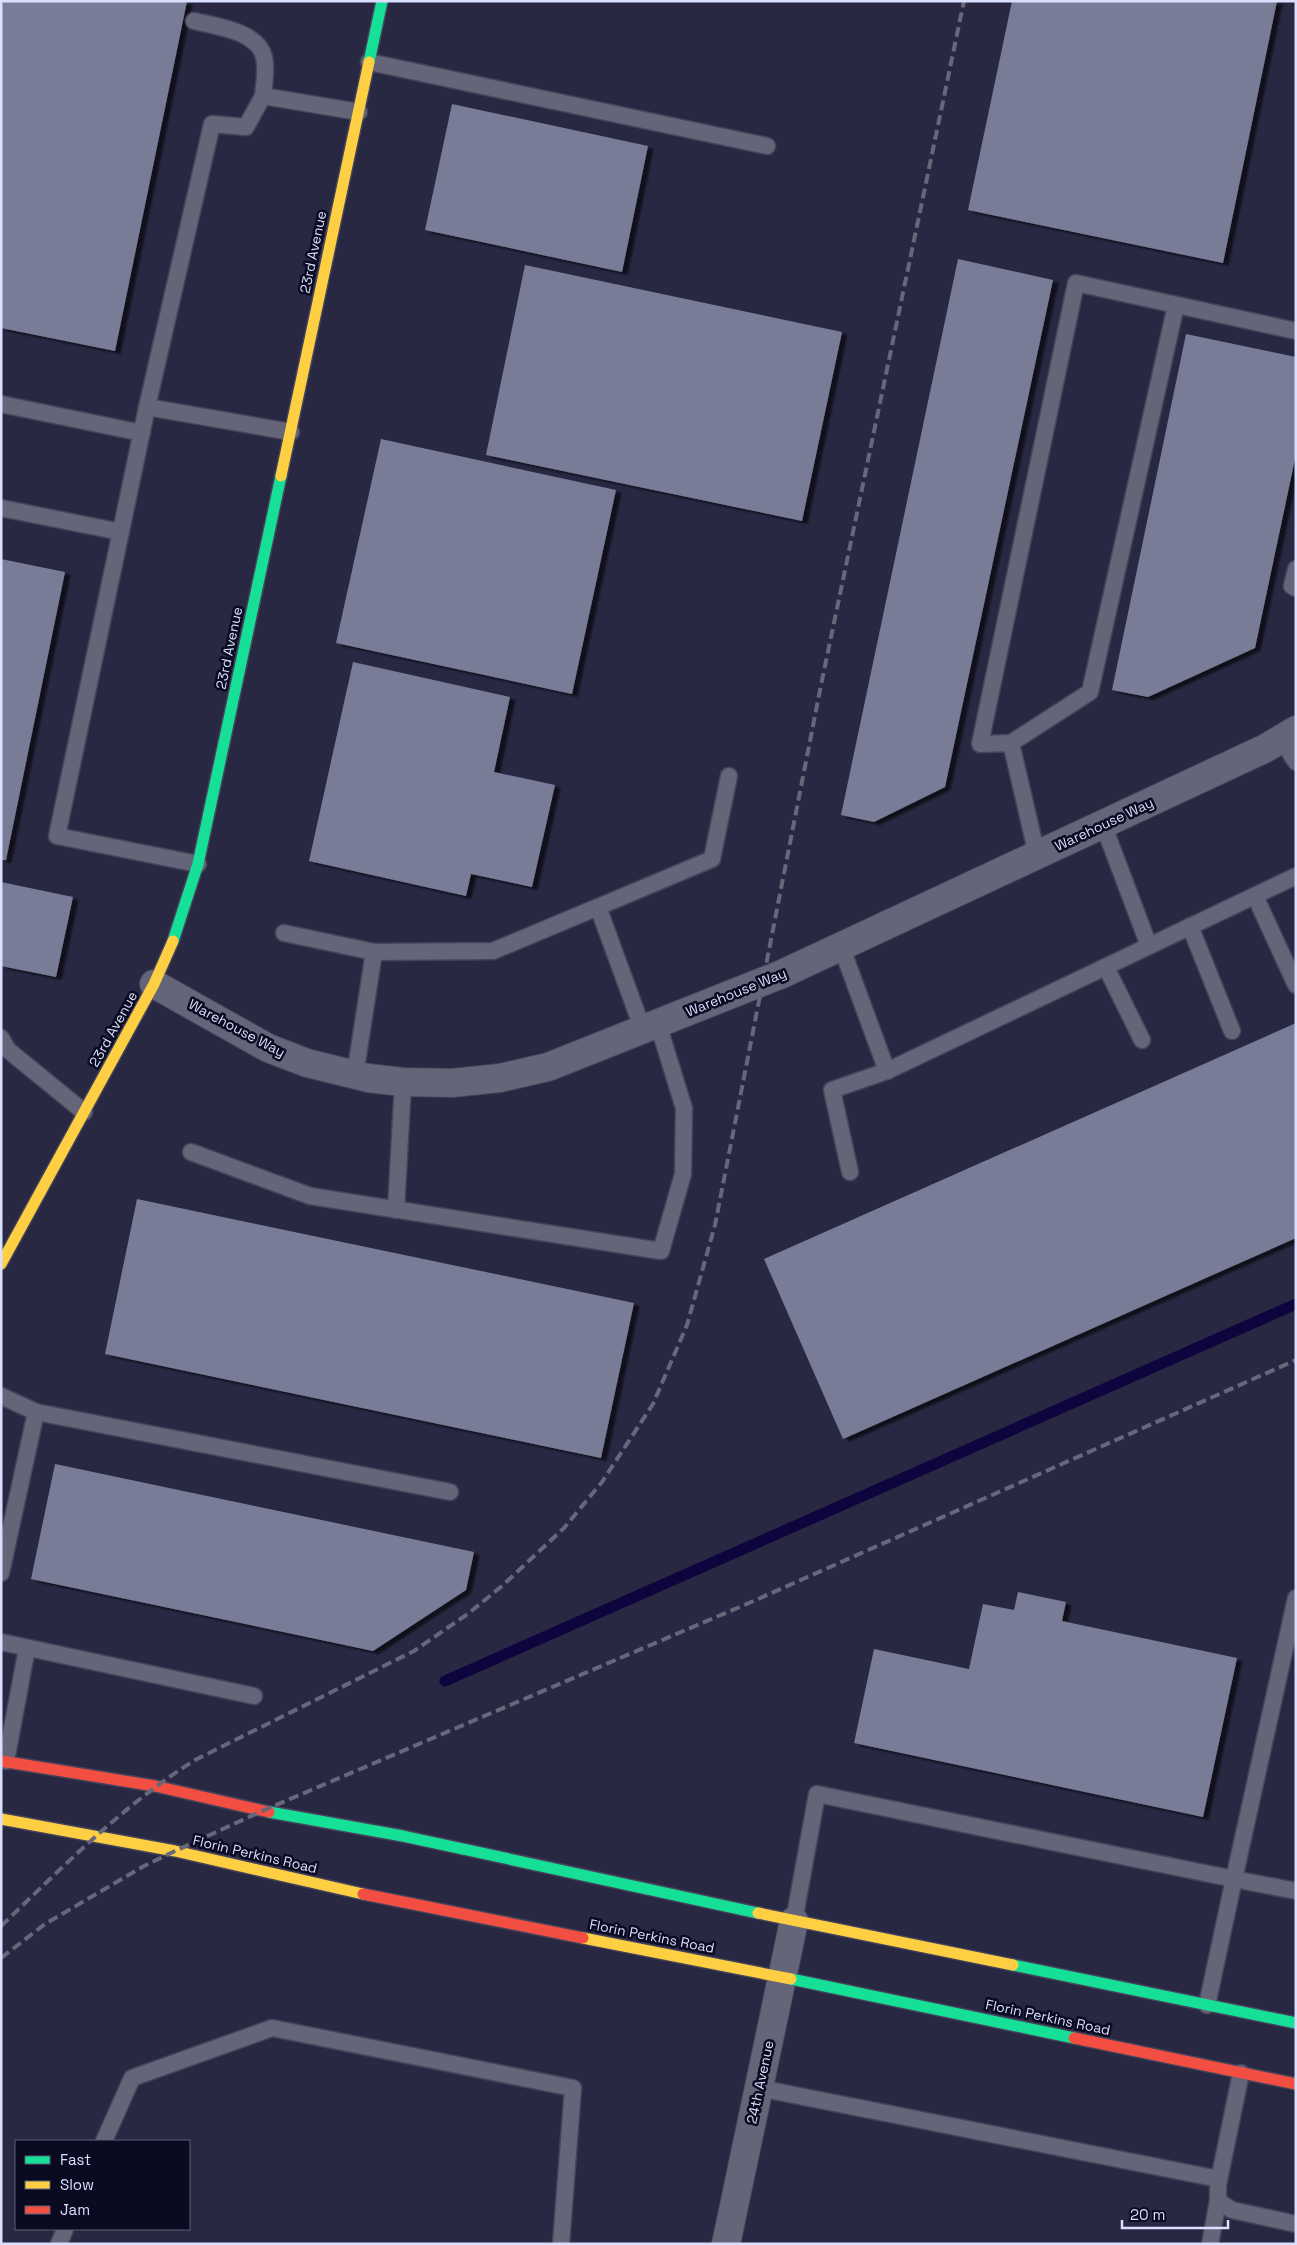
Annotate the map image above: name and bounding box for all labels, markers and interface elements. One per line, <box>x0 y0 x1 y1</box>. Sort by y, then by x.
street label: 23rd Avenue <box>295 209 331 295</box>
street label: 23rd Avenue <box>211 605 247 691</box>
street label: Warehouse Way <box>1052 793 1156 855</box>
street label: Warehouse Way <box>683 964 789 1020</box>
street label: 23rd Avenue <box>85 988 141 1070</box>
street label: Warehouse Way <box>186 995 288 1061</box>
street label: Florin Perkins Road <box>191 1831 319 1877</box>
street label: Florin Perkins Road <box>588 1915 716 1957</box>
street label: Florin Perkins Road <box>984 1995 1112 2039</box>
street label: 24th Avenue <box>742 2039 778 2125</box>
legend <box>15 2140 190 2230</box>
text: Fast <box>60 2150 91 2169</box>
text: Slow <box>60 2175 94 2194</box>
scale bar <box>1122 2198 1228 2230</box>
text: Jam <box>60 2200 90 2219</box>
text: 20 m <box>1130 2205 1165 2224</box>

